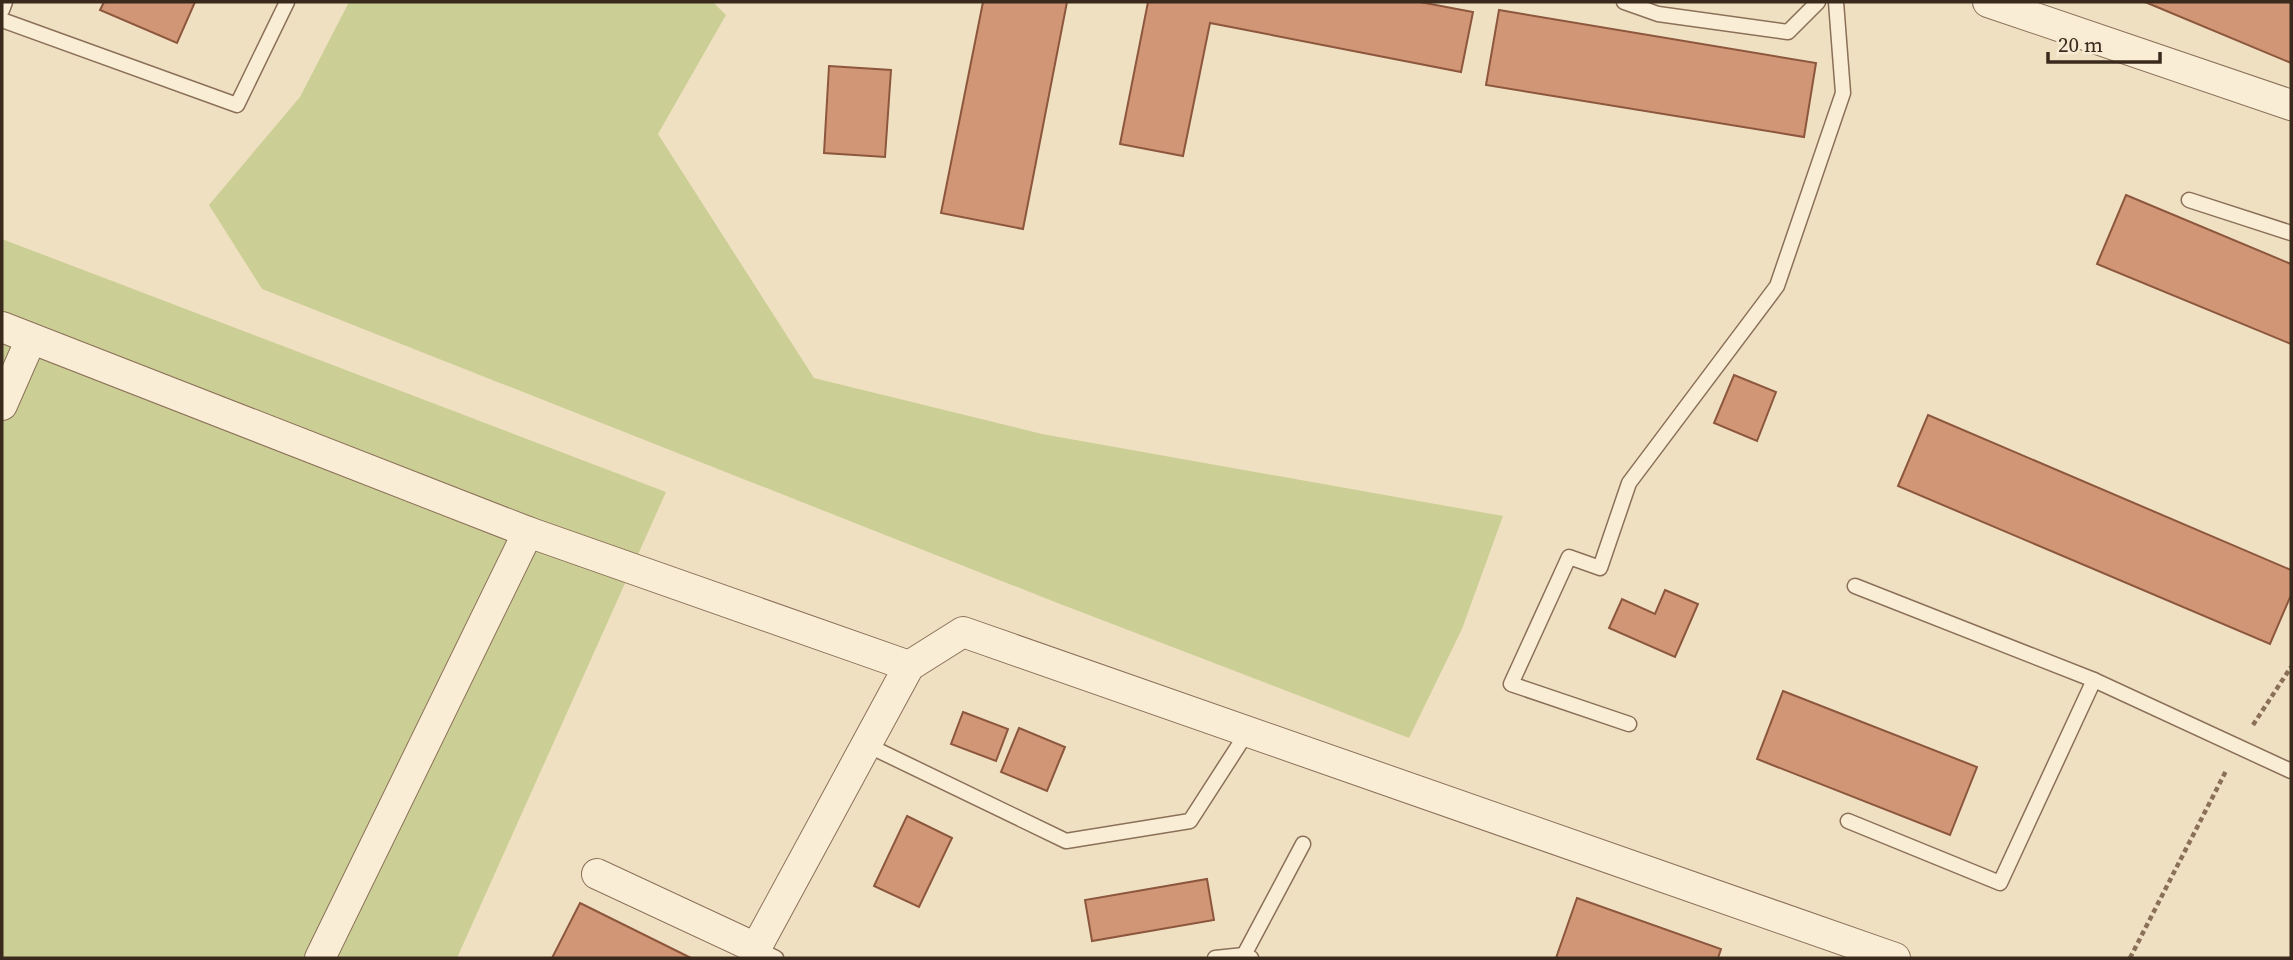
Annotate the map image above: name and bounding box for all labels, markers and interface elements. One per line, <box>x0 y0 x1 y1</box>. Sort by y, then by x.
scale bar <box>2048 21 2160 65</box>
text: 20 m <box>2058 30 2103 59</box>

